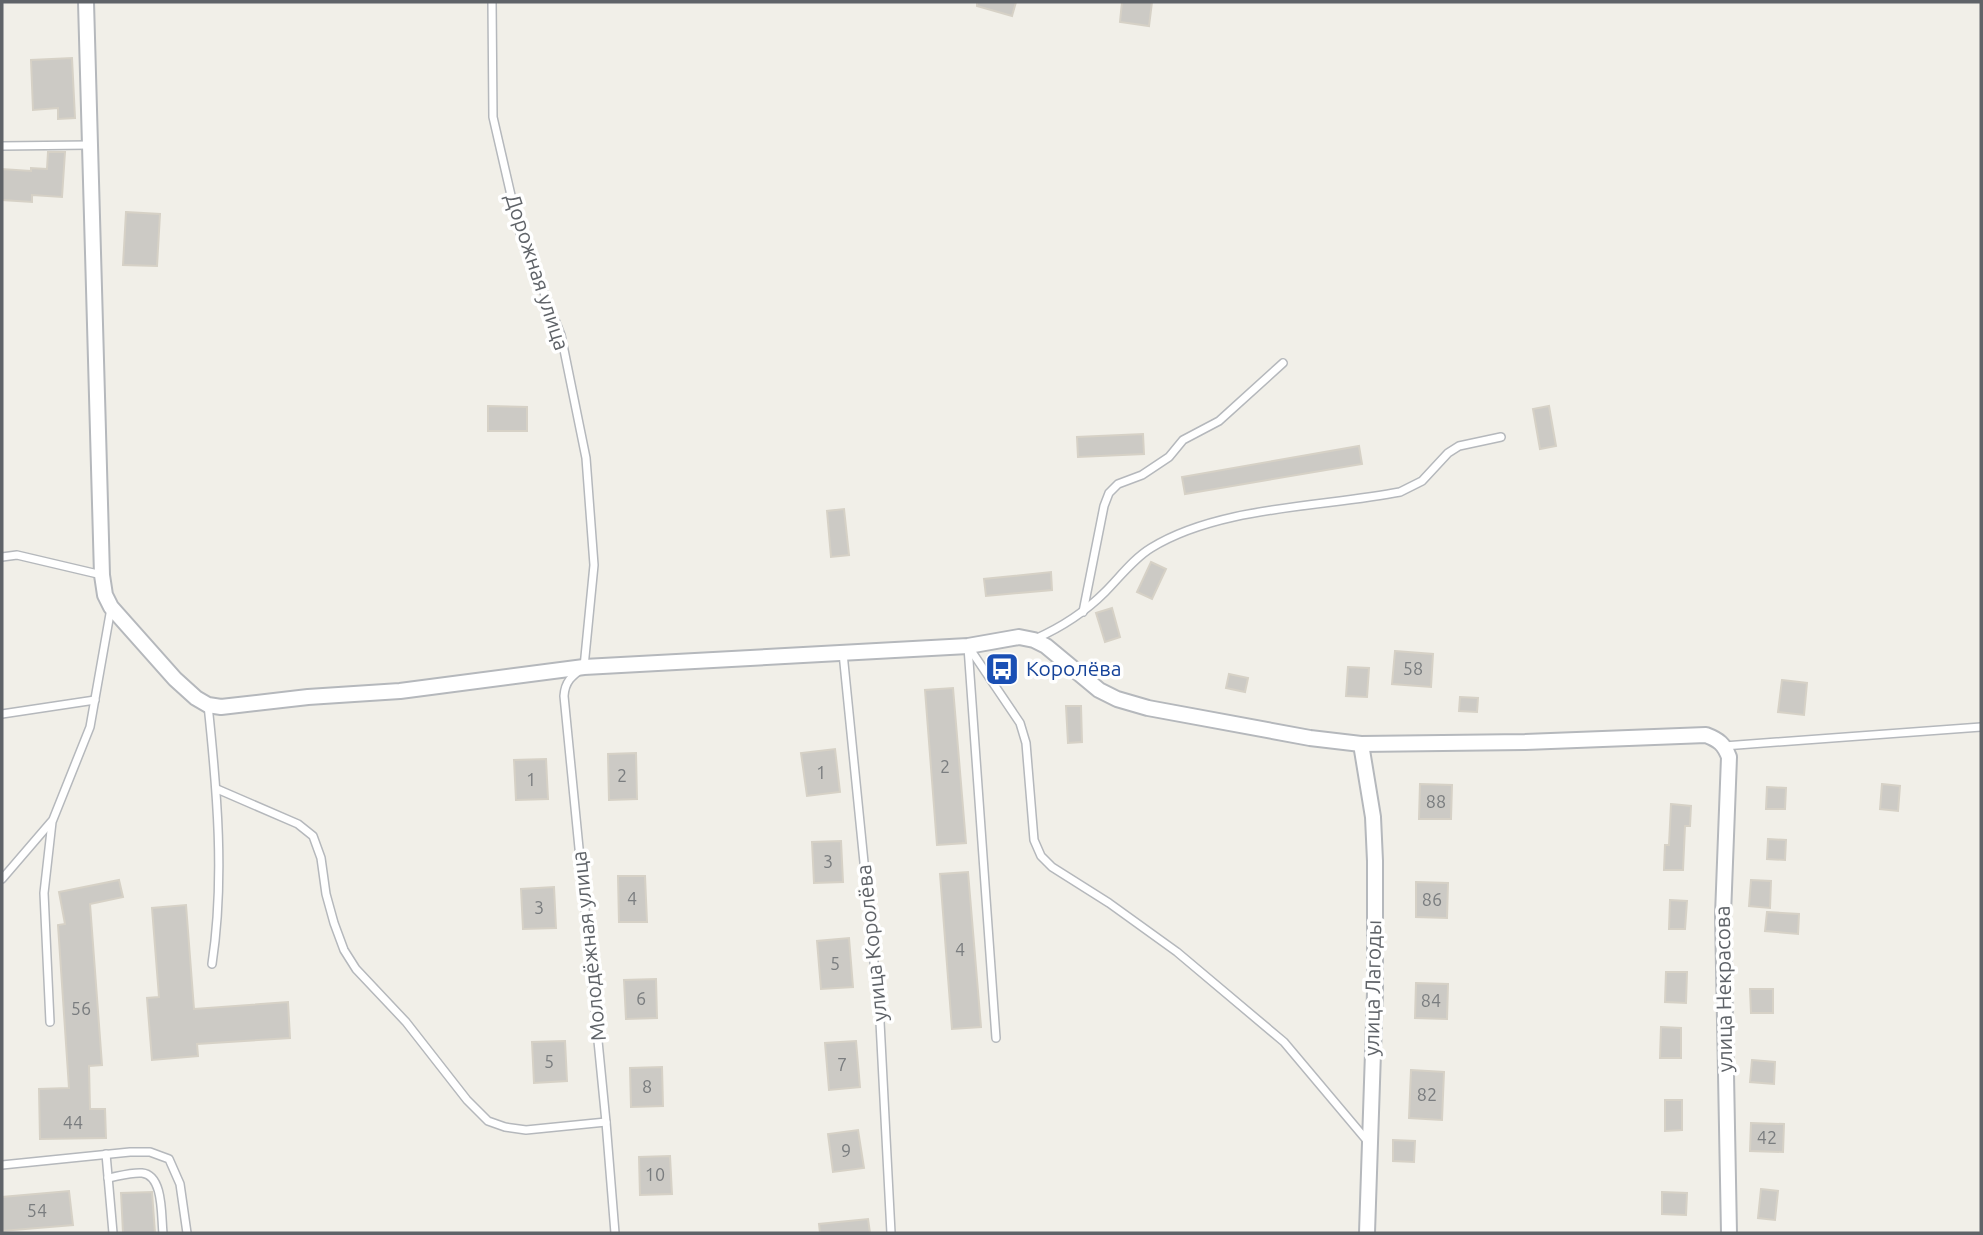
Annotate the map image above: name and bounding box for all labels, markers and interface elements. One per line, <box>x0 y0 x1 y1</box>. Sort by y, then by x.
street label: Дорожная улица <box>501 190 575 353</box>
bus stop icon: Королёва <box>983 650 1021 688</box>
place label: Королёва <box>1026 656 1122 680</box>
house number: 58 <box>1403 658 1423 678</box>
house number: 2 <box>940 756 950 776</box>
house number: 1 <box>816 762 826 782</box>
house number: 2 <box>617 765 627 785</box>
house number: 1 <box>526 769 536 789</box>
house number: 88 <box>1426 791 1446 811</box>
street label: Молодёжная улица <box>566 850 610 1042</box>
house number: 3 <box>823 851 833 871</box>
street label: улица Королёва <box>851 863 891 1023</box>
house number: 4 <box>627 888 637 908</box>
house number: 86 <box>1422 889 1442 909</box>
house number: 3 <box>534 897 544 917</box>
street label: улица Некрасова <box>1710 905 1736 1073</box>
street label: улица Лагоды <box>1359 920 1385 1056</box>
house number: 4 <box>955 939 965 959</box>
house number: 5 <box>830 953 840 973</box>
house number: 6 <box>636 988 646 1008</box>
house number: 84 <box>1421 990 1441 1010</box>
house number: 56 <box>71 998 91 1018</box>
house number: 5 <box>544 1051 554 1071</box>
house number: 7 <box>837 1054 847 1074</box>
house number: 8 <box>642 1076 652 1096</box>
house number: 82 <box>1417 1084 1437 1104</box>
house number: 44 <box>63 1112 83 1132</box>
house number: 42 <box>1757 1127 1777 1147</box>
house number: 9 <box>841 1140 851 1160</box>
house number: 10 <box>645 1164 665 1184</box>
house number: 54 <box>27 1200 47 1220</box>

